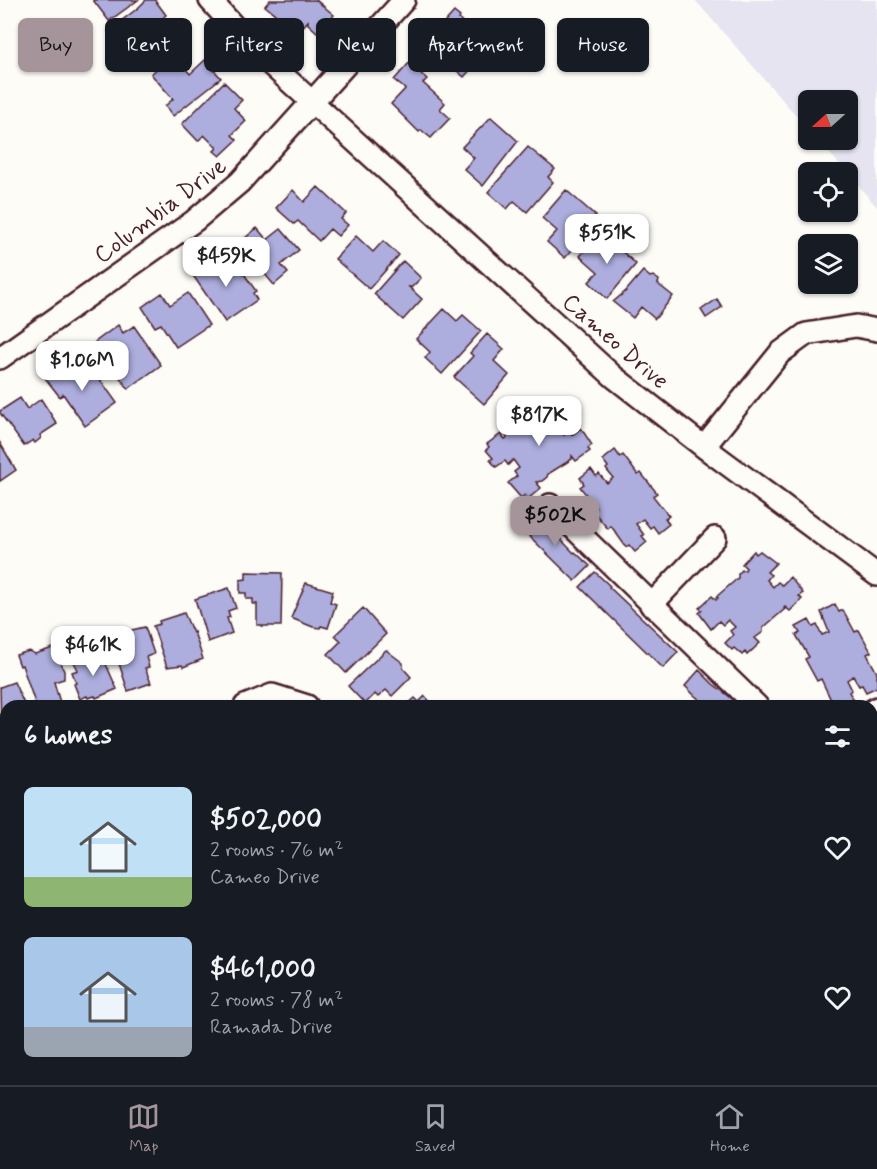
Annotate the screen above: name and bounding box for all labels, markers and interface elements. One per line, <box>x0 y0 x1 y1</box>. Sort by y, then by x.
chip: Buy <box>18 18 93 72</box>
chip: Rent <box>105 18 192 72</box>
chip: Filters <box>204 18 304 72</box>
chip: New <box>316 18 396 72</box>
chip: Apartment <box>408 18 545 72</box>
chip: House <box>557 18 649 72</box>
north arrow <box>798 90 858 150</box>
map controls <box>798 90 858 294</box>
street label: Columbia Drive <box>88 151 233 271</box>
button: locate <box>798 162 858 222</box>
pin: $551K <box>565 214 649 265</box>
text: $551K <box>579 220 635 247</box>
button: layers <box>798 234 858 294</box>
pin: $459K <box>184 237 268 288</box>
text: $459K <box>197 243 255 270</box>
street label: Cameo Drive <box>555 287 675 397</box>
pin: $1.06M <box>33 341 131 392</box>
text: $1.06M <box>50 347 114 374</box>
pin: $817K <box>497 396 581 447</box>
text: $817K <box>511 402 567 429</box>
pin: $502K <box>513 496 597 547</box>
text: $502K <box>524 502 586 529</box>
pin: $461K <box>51 626 135 677</box>
text: $461K <box>65 632 121 659</box>
text: 6 homes <box>24 719 112 753</box>
icon: filters <box>821 720 854 753</box>
text: $502,000 <box>210 803 322 837</box>
icon: home <box>72 811 144 883</box>
icon: heart <box>821 831 854 864</box>
text: 2 rooms · 76 m² <box>210 837 343 864</box>
text: Cameo Drive <box>210 864 320 891</box>
text: $461,000 <box>210 953 316 987</box>
icon: home <box>72 961 144 1033</box>
icon: heart <box>821 981 854 1014</box>
text: 2 rooms · 78 m² <box>210 987 343 1014</box>
text: Ramada Drive <box>210 1014 333 1041</box>
tab: Map <box>127 1100 160 1157</box>
tab: Saved <box>415 1100 455 1157</box>
tab: Home <box>710 1100 750 1157</box>

